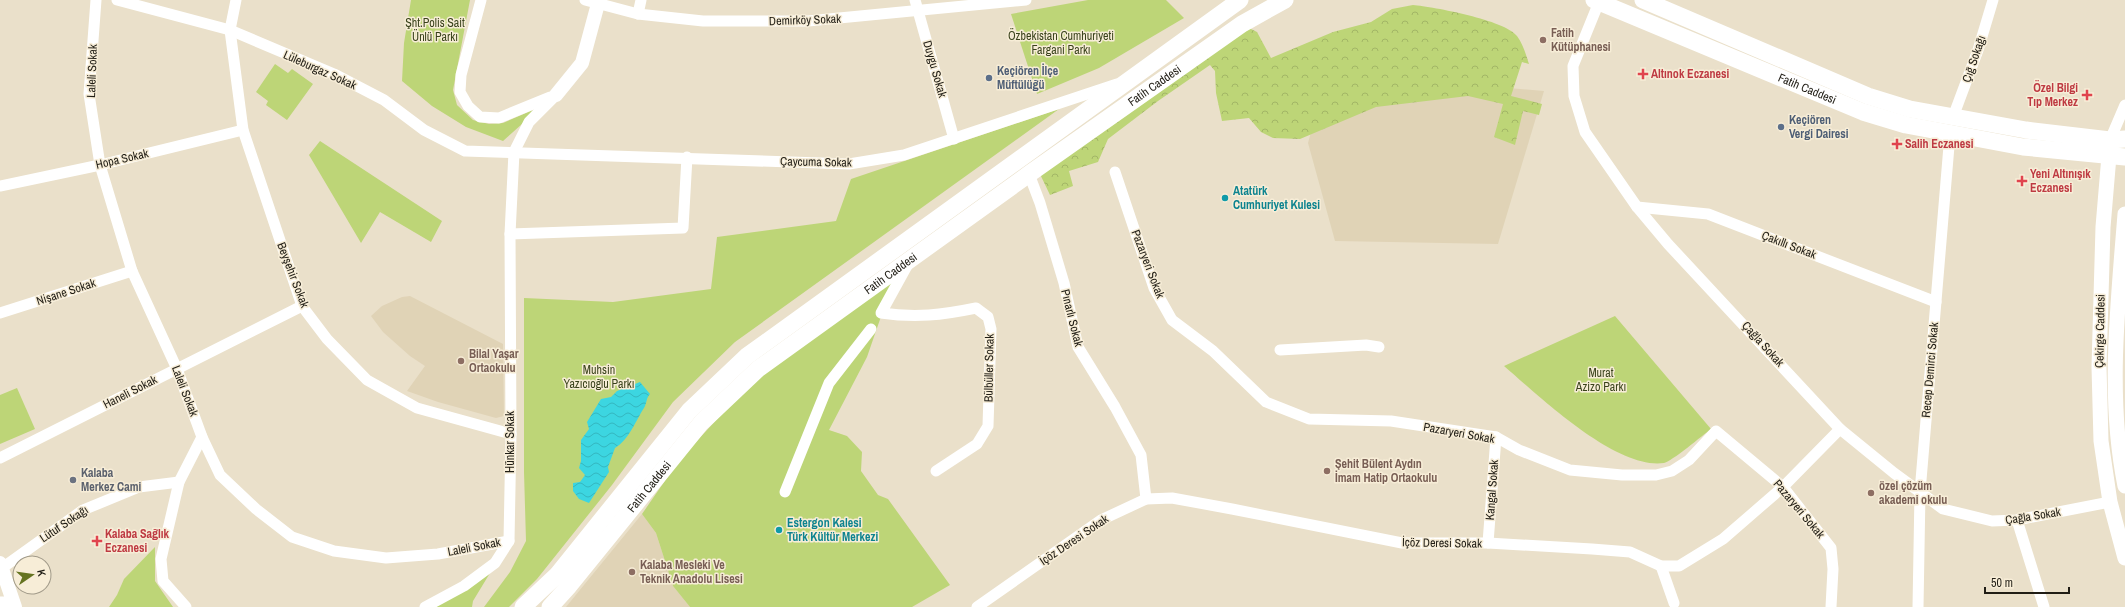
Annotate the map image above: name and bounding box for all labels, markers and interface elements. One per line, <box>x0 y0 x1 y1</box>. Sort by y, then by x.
street label: Demirköy Sokak <box>769 11 841 29</box>
park label: Şht.Polis Sait Ünlü Parkı <box>405 15 465 45</box>
place label: Fatih Kütüphanesi <box>1551 25 1611 55</box>
park label: Özbekistan Cumhuriyeti Fargani Parkı <box>1008 27 1114 58</box>
street label: Çığ Sokağı <box>1959 33 1989 85</box>
marker: Fatih Kütüphanesi <box>1538 35 1548 45</box>
street label: Duygu Sokak <box>919 39 951 99</box>
street label: Laleli Sokak <box>83 44 101 98</box>
street label: Lüleburgaz Sokak <box>281 47 359 93</box>
street label: Fatih Caddesi <box>1125 61 1184 110</box>
place label: Keçiören İlçe Müftülüğü <box>997 63 1059 93</box>
place label: Altınok Eczanesi <box>1651 66 1729 82</box>
marker: Altınok Eczanesi <box>1638 69 1648 79</box>
street label: Fatih Caddesi <box>1776 70 1839 108</box>
marker: Keçiören İlçe Müftülüğü <box>984 73 994 83</box>
place label: Özel Bilgi Tıp Merkez <box>2027 79 2078 110</box>
marker: Özel Bilgi Tıp Merkez <box>2081 89 2093 101</box>
place label: Keçiören Vergi Dairesi <box>1789 112 1849 142</box>
marker: Keçiören Vergi Dairesi <box>1776 122 1786 132</box>
place label: Salih Eczanesi <box>1905 136 1974 152</box>
marker: Salih Eczanesi <box>1892 139 1902 149</box>
street label: Hopa Sokak <box>94 145 150 173</box>
street label: Çaycuma Sokak <box>780 153 852 171</box>
place label: Yeni Altınışık Eczanesi <box>2030 166 2091 196</box>
marker: Yeni Altınışık Eczanesi <box>2017 176 2027 186</box>
place label: Atatürk Cumhuriyet Kulesi <box>1233 183 1320 213</box>
marker: Atatürk Cumhuriyet Kulesi <box>1220 193 1230 203</box>
street label: Pazaryeri Sokak <box>1128 227 1168 301</box>
street label: Çakıllı Sokak <box>1759 227 1819 263</box>
street label: Beyşehir Sokak <box>273 240 313 310</box>
street label: Fatih Caddesi <box>861 249 920 298</box>
street label: Nişane Sokak <box>34 275 98 309</box>
street label: Pınarlı Sokak <box>1057 288 1087 348</box>
street label: Çekirge Caddesi <box>2091 294 2109 368</box>
street label: Çağla Sokak <box>1738 318 1788 370</box>
street label: Recep Demirci Sokak <box>1918 322 1942 418</box>
street label: Bülbüller Sokak <box>980 334 998 402</box>
place label: Bilal Yaşar Ortaokulu <box>469 346 519 376</box>
marker: Bilal Yaşar Ortaokulu <box>456 356 466 366</box>
park label: Muhsin Yazıcıoğlu Parkı <box>564 362 634 392</box>
street label: Laleli Sokak <box>168 363 202 419</box>
park label: Murat Azizo Parkı <box>1575 365 1626 395</box>
street label: Haneli Sokak <box>100 372 160 412</box>
street label: Hünkar Sokak <box>502 411 518 473</box>
street label: Pazaryeri Sokak <box>1422 419 1496 447</box>
place label: Şehit Bülent Aydın İmam Hatip Ortaokulu <box>1335 456 1437 486</box>
street label: Fatih Caddesi <box>624 458 675 516</box>
street label: Kangal Sokak <box>1482 459 1502 521</box>
place label: Kalaba Merkez Cami <box>81 465 141 495</box>
marker: Şehit Bülent Aydın İmam Hatip Ortaokulu <box>1322 466 1332 476</box>
marker: Kalaba Merkez Cami <box>68 475 78 485</box>
street label: Pazaryeri Sokak <box>1770 476 1828 542</box>
place label: özel çözüm akademi okulu <box>1879 478 1947 508</box>
marker: özel çözüm akademi okulu <box>1866 488 1876 498</box>
street label: Lütuf Sokağı <box>37 502 91 546</box>
street label: Çağla Sokak <box>2004 504 2062 528</box>
street label: İçöz Deresi Sokak <box>1036 511 1112 569</box>
place label: Estergon Kalesi Türk Kültür Merkezi <box>787 515 878 545</box>
marker: Estergon Kalesi Türk Kültür Merkezi <box>774 525 784 535</box>
place label: Kalaba Sağlık Eczanesi <box>105 526 170 556</box>
street label: Laleli Sokak <box>446 534 502 560</box>
street label: İçöz Deresi Sokak <box>1402 534 1482 552</box>
marker: Kalaba Sağlık Eczanesi <box>92 536 102 546</box>
north arrow <box>12 555 52 595</box>
place label: Kalaba Mesleki Ve Teknik Anadolu Lisesi <box>640 557 743 587</box>
marker: Kalaba Mesleki Ve Teknik Anadolu Lisesi <box>627 567 637 577</box>
text: K <box>34 568 49 578</box>
scale bar <box>1985 569 2069 595</box>
text: 50 m <box>1991 575 2013 591</box>

